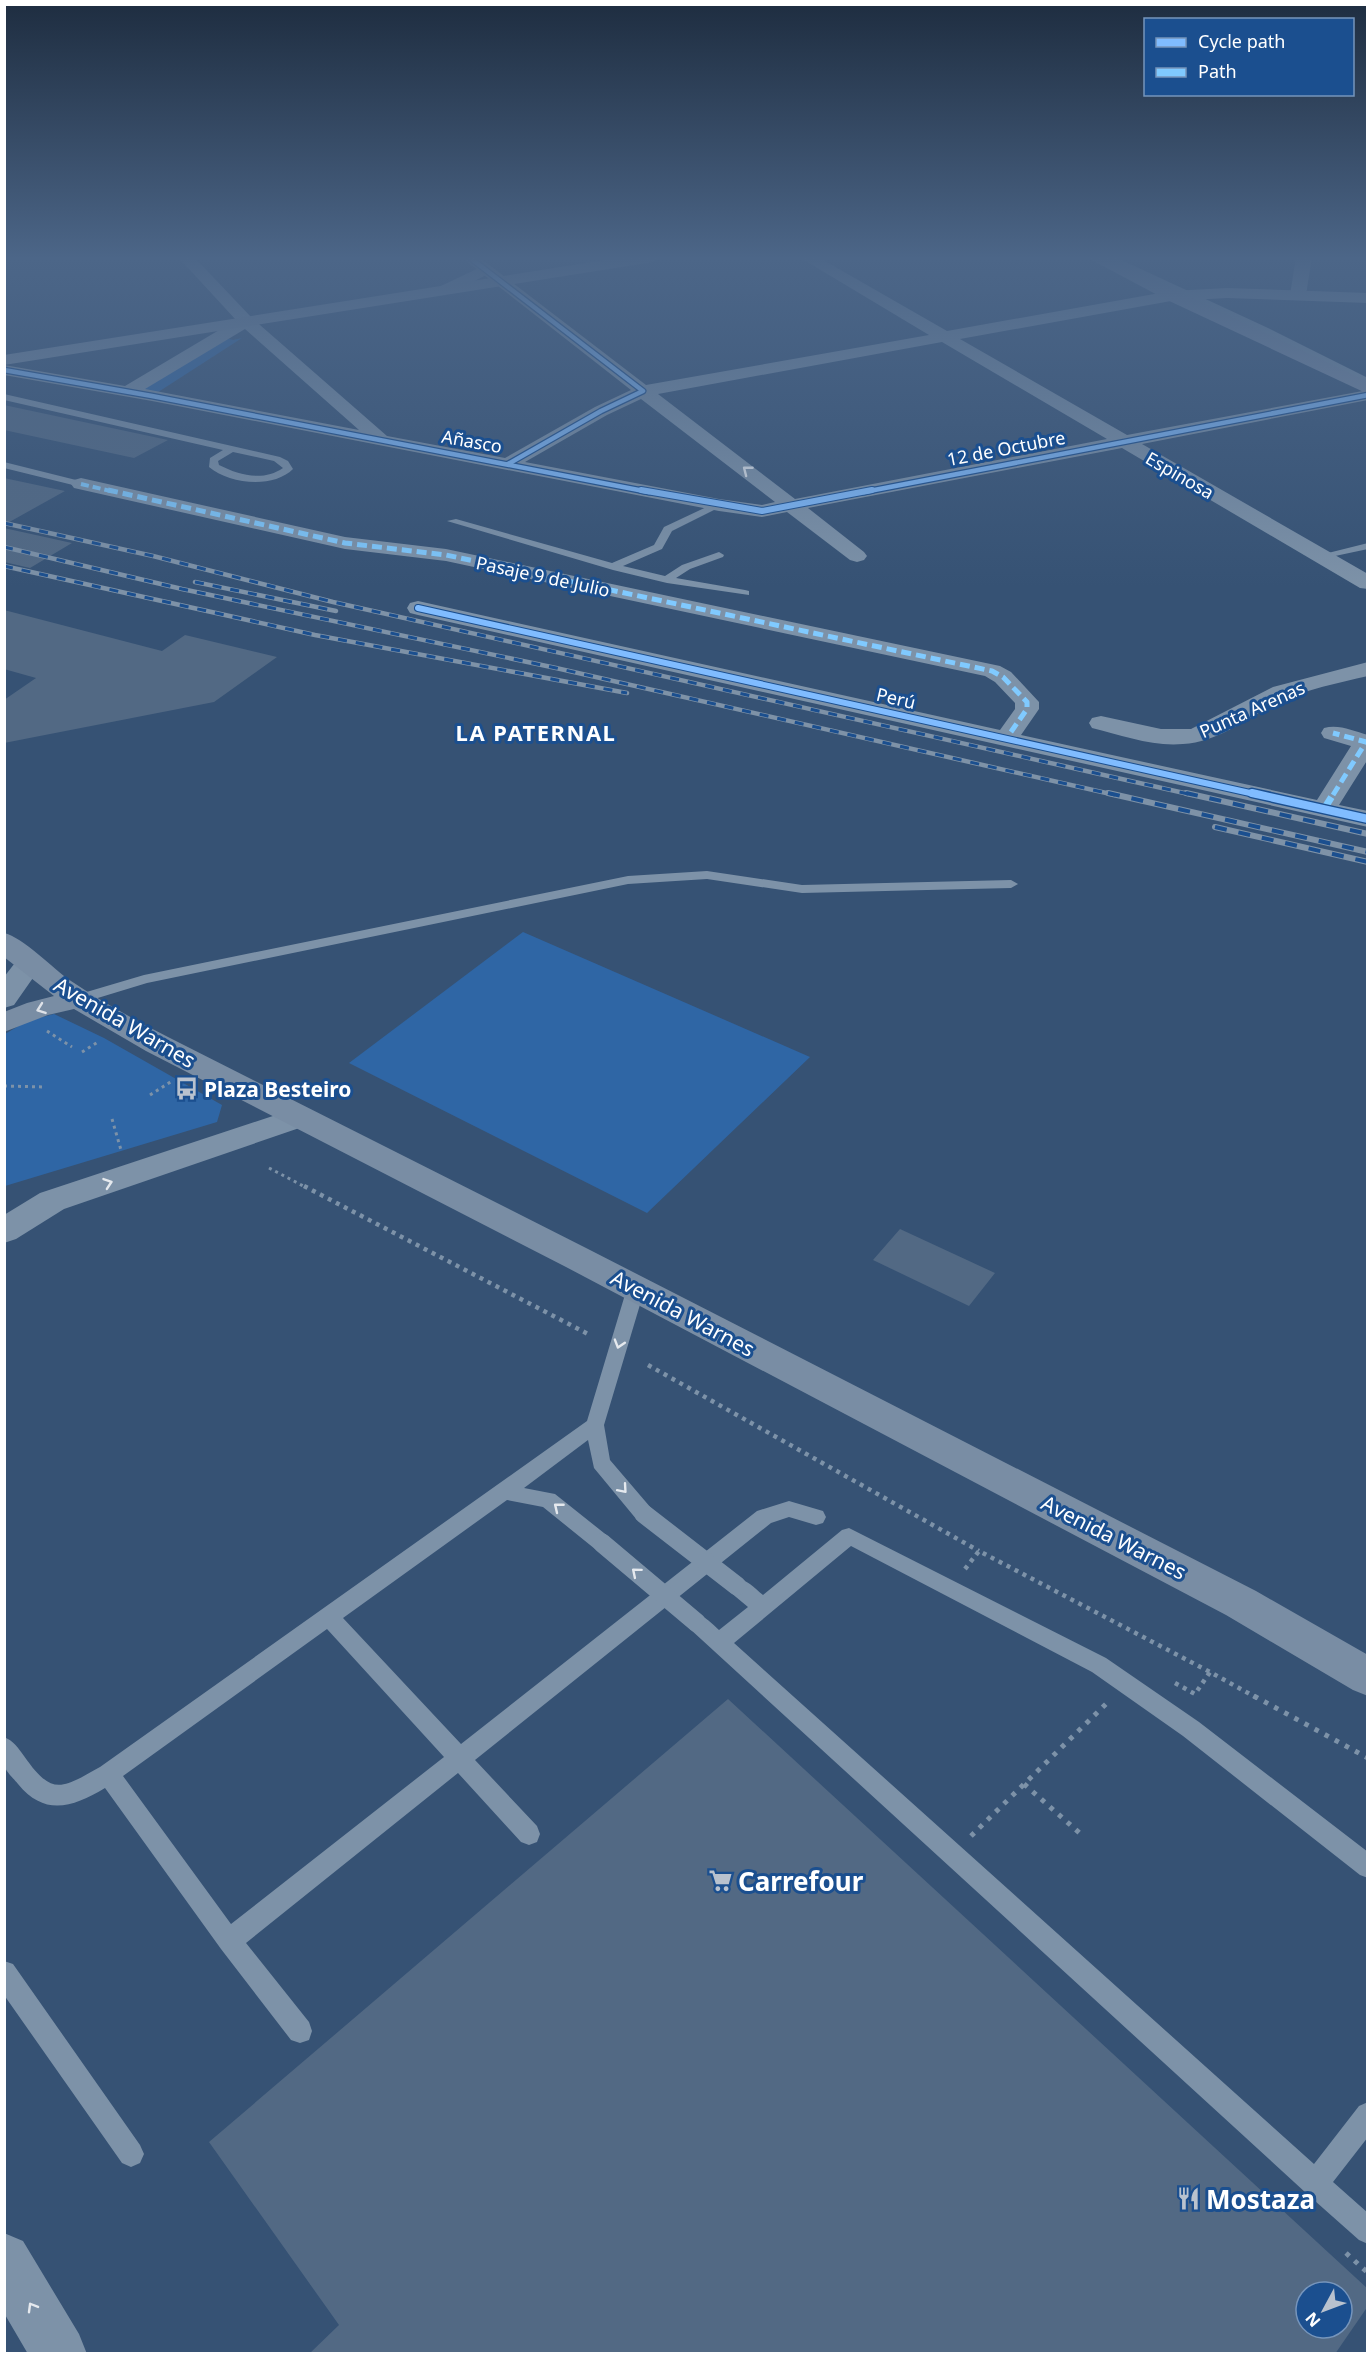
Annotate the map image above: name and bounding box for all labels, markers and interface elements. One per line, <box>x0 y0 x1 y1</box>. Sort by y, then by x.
legend <box>1144 18 1354 96</box>
text: Cycle path <box>1198 29 1285 53</box>
text: Path <box>1198 59 1237 83</box>
street label: Añasco <box>440 424 504 458</box>
street label: 12 de Octubre <box>945 425 1067 471</box>
street label: Espinosa <box>1141 446 1219 504</box>
one-way arrow <box>742 467 753 478</box>
street label: Pasaje 9 de Julio <box>474 550 612 602</box>
street label: Punta Arenas <box>1196 675 1308 743</box>
street label: Perú <box>874 682 918 714</box>
district label: LA PATERNAL <box>456 717 616 747</box>
street label: Avenida Warnes <box>49 970 201 1074</box>
one-way arrow <box>36 1001 47 1014</box>
place label: Plaza Besteiro <box>204 1075 351 1103</box>
bus stop icon: Plaza Besteiro <box>173 1076 199 1102</box>
one-way arrow <box>102 1177 113 1190</box>
street label: Avenida Warnes <box>606 1263 760 1363</box>
one-way arrow <box>614 1338 626 1349</box>
one-way arrow <box>616 1483 627 1494</box>
street label: Avenida Warnes <box>1037 1488 1191 1586</box>
one-way arrow <box>554 1504 565 1515</box>
one-way arrow <box>632 1568 643 1579</box>
place label: Carrefour <box>738 1863 864 1899</box>
supermarket icon: Carrefour <box>707 1868 733 1894</box>
place label: Mostaza <box>1206 2181 1315 2217</box>
restaurant icon: Mostaza <box>1175 2186 1201 2212</box>
north arrow <box>1294 2280 1354 2340</box>
one-way arrow <box>27 2303 39 2313</box>
text: N <box>1300 2308 1325 2332</box>

